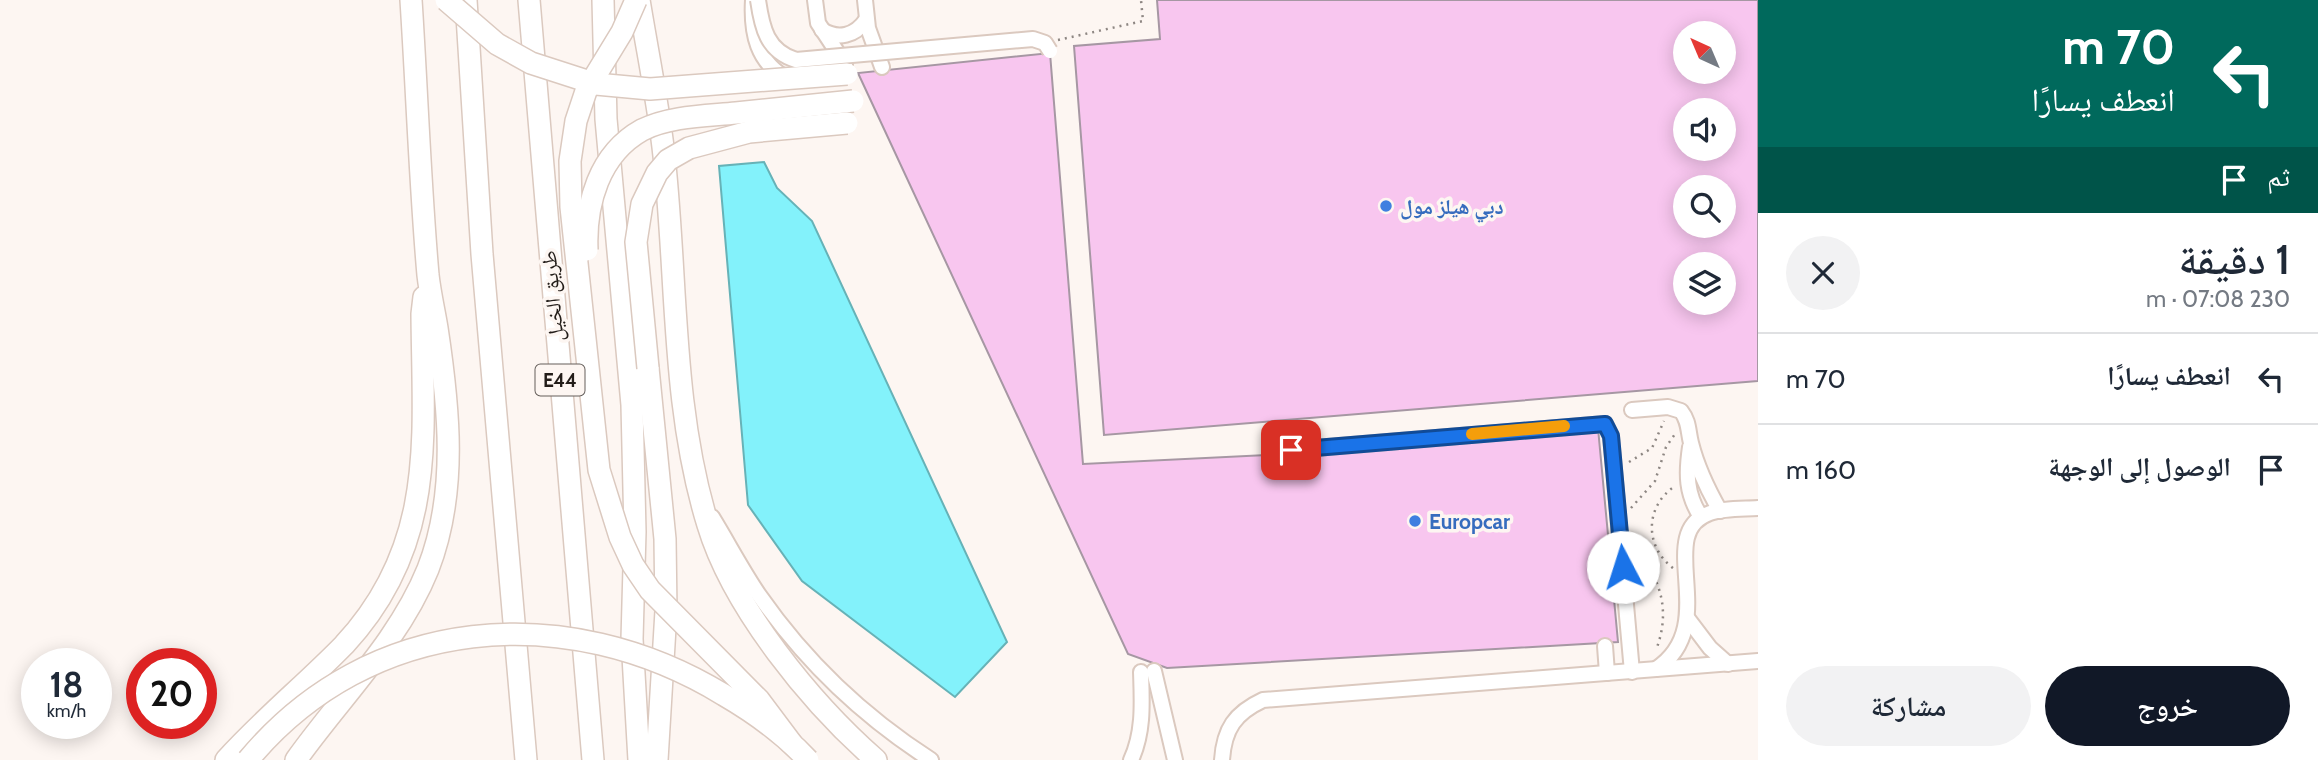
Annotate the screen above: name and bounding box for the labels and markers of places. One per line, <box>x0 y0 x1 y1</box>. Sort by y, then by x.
place label: دبي هيلز مول <box>1400 194 1504 223</box>
marker: دبي هيلز مول <box>1378 198 1394 214</box>
pin <box>1261 420 1321 480</box>
place label: Europcar <box>1429 509 1510 534</box>
marker: Europcar <box>1407 513 1423 529</box>

